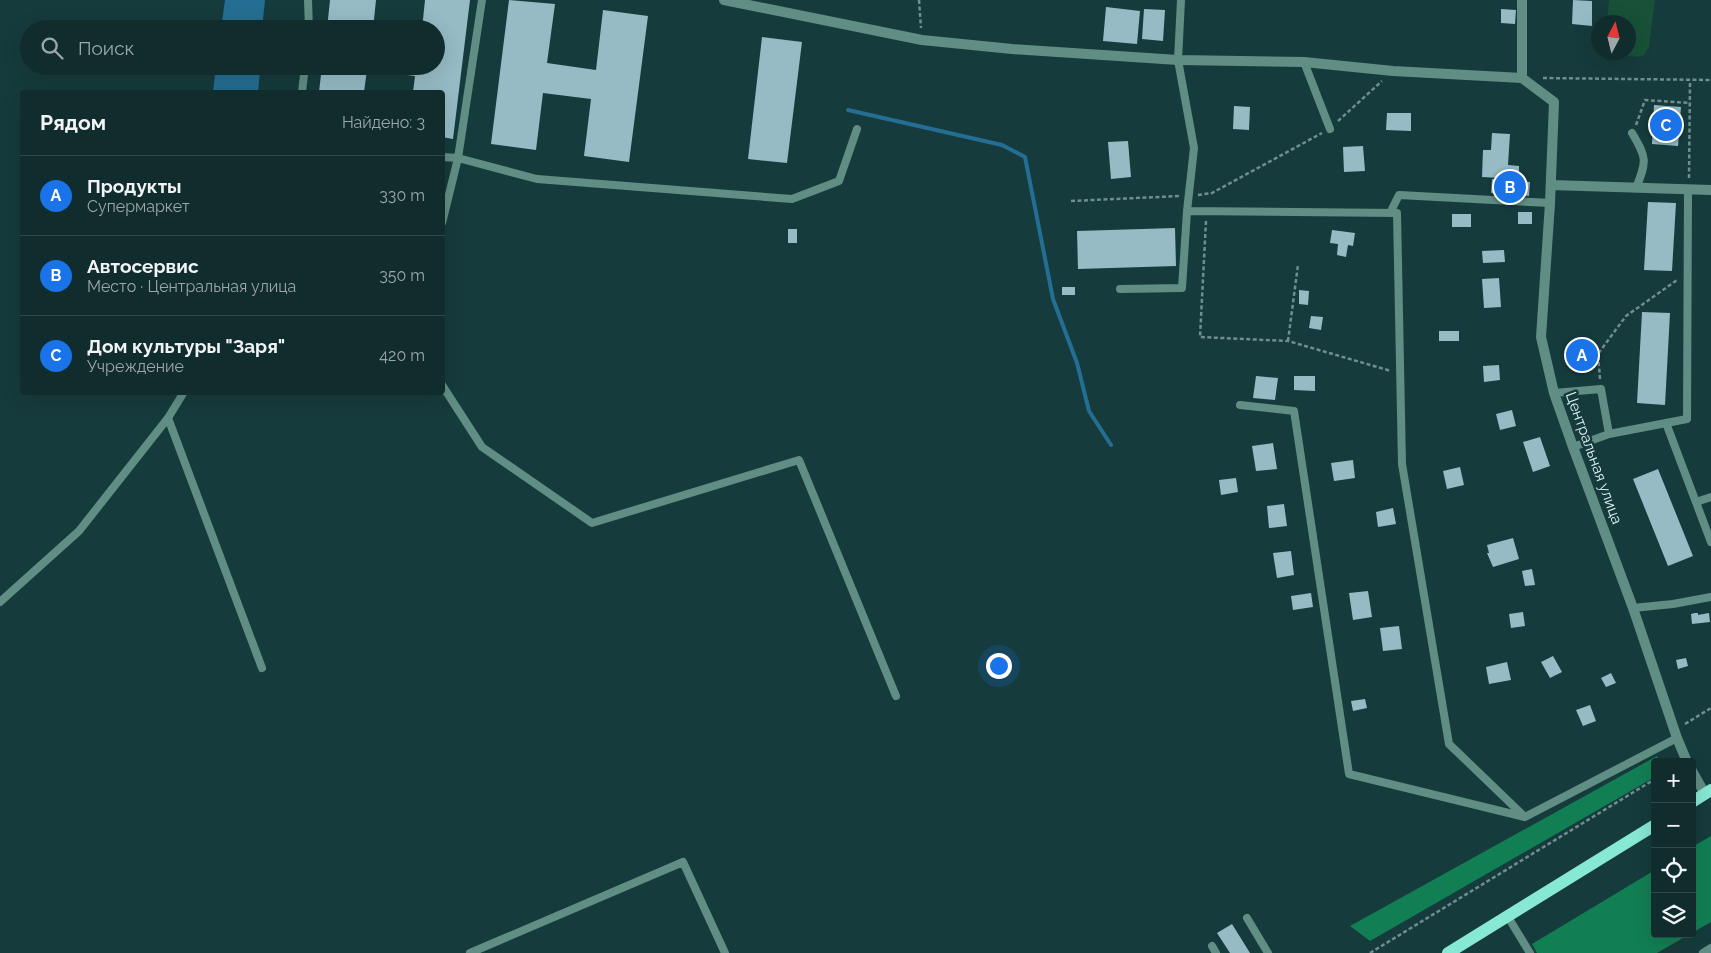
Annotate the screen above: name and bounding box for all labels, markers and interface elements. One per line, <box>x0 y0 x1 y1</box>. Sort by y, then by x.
north arrow <box>1591 15 1636 60</box>
search box <box>20 20 445 75</box>
icon: search <box>38 34 66 62</box>
text: Поиск <box>78 37 134 59</box>
pin: C <box>1650 106 1682 144</box>
text: Рядом <box>40 110 106 135</box>
text: Найдено: 3 <box>342 113 425 132</box>
pin: B <box>1494 168 1526 206</box>
text: Продукты <box>87 175 182 197</box>
text: A <box>51 186 61 205</box>
text: 330 m <box>379 186 425 205</box>
text: Супермаркет <box>87 197 190 216</box>
text: Автосервис <box>87 255 199 277</box>
text: B <box>51 266 61 285</box>
text: 350 m <box>379 266 425 285</box>
text: Место · Центральная улица <box>87 277 296 296</box>
text: Дом культуры "Заря" <box>87 335 285 357</box>
pin: A <box>1566 336 1598 374</box>
text: C <box>51 346 61 365</box>
text: 420 m <box>379 346 425 365</box>
text: Учреждение <box>87 357 184 376</box>
street label: Центральная улица <box>1562 389 1626 527</box>
your location <box>986 653 1012 679</box>
map controls <box>1651 758 1696 938</box>
button: + <box>1651 758 1696 803</box>
button: − <box>1651 803 1696 848</box>
button: locate <box>1651 848 1696 893</box>
button: layers <box>1651 893 1696 938</box>

